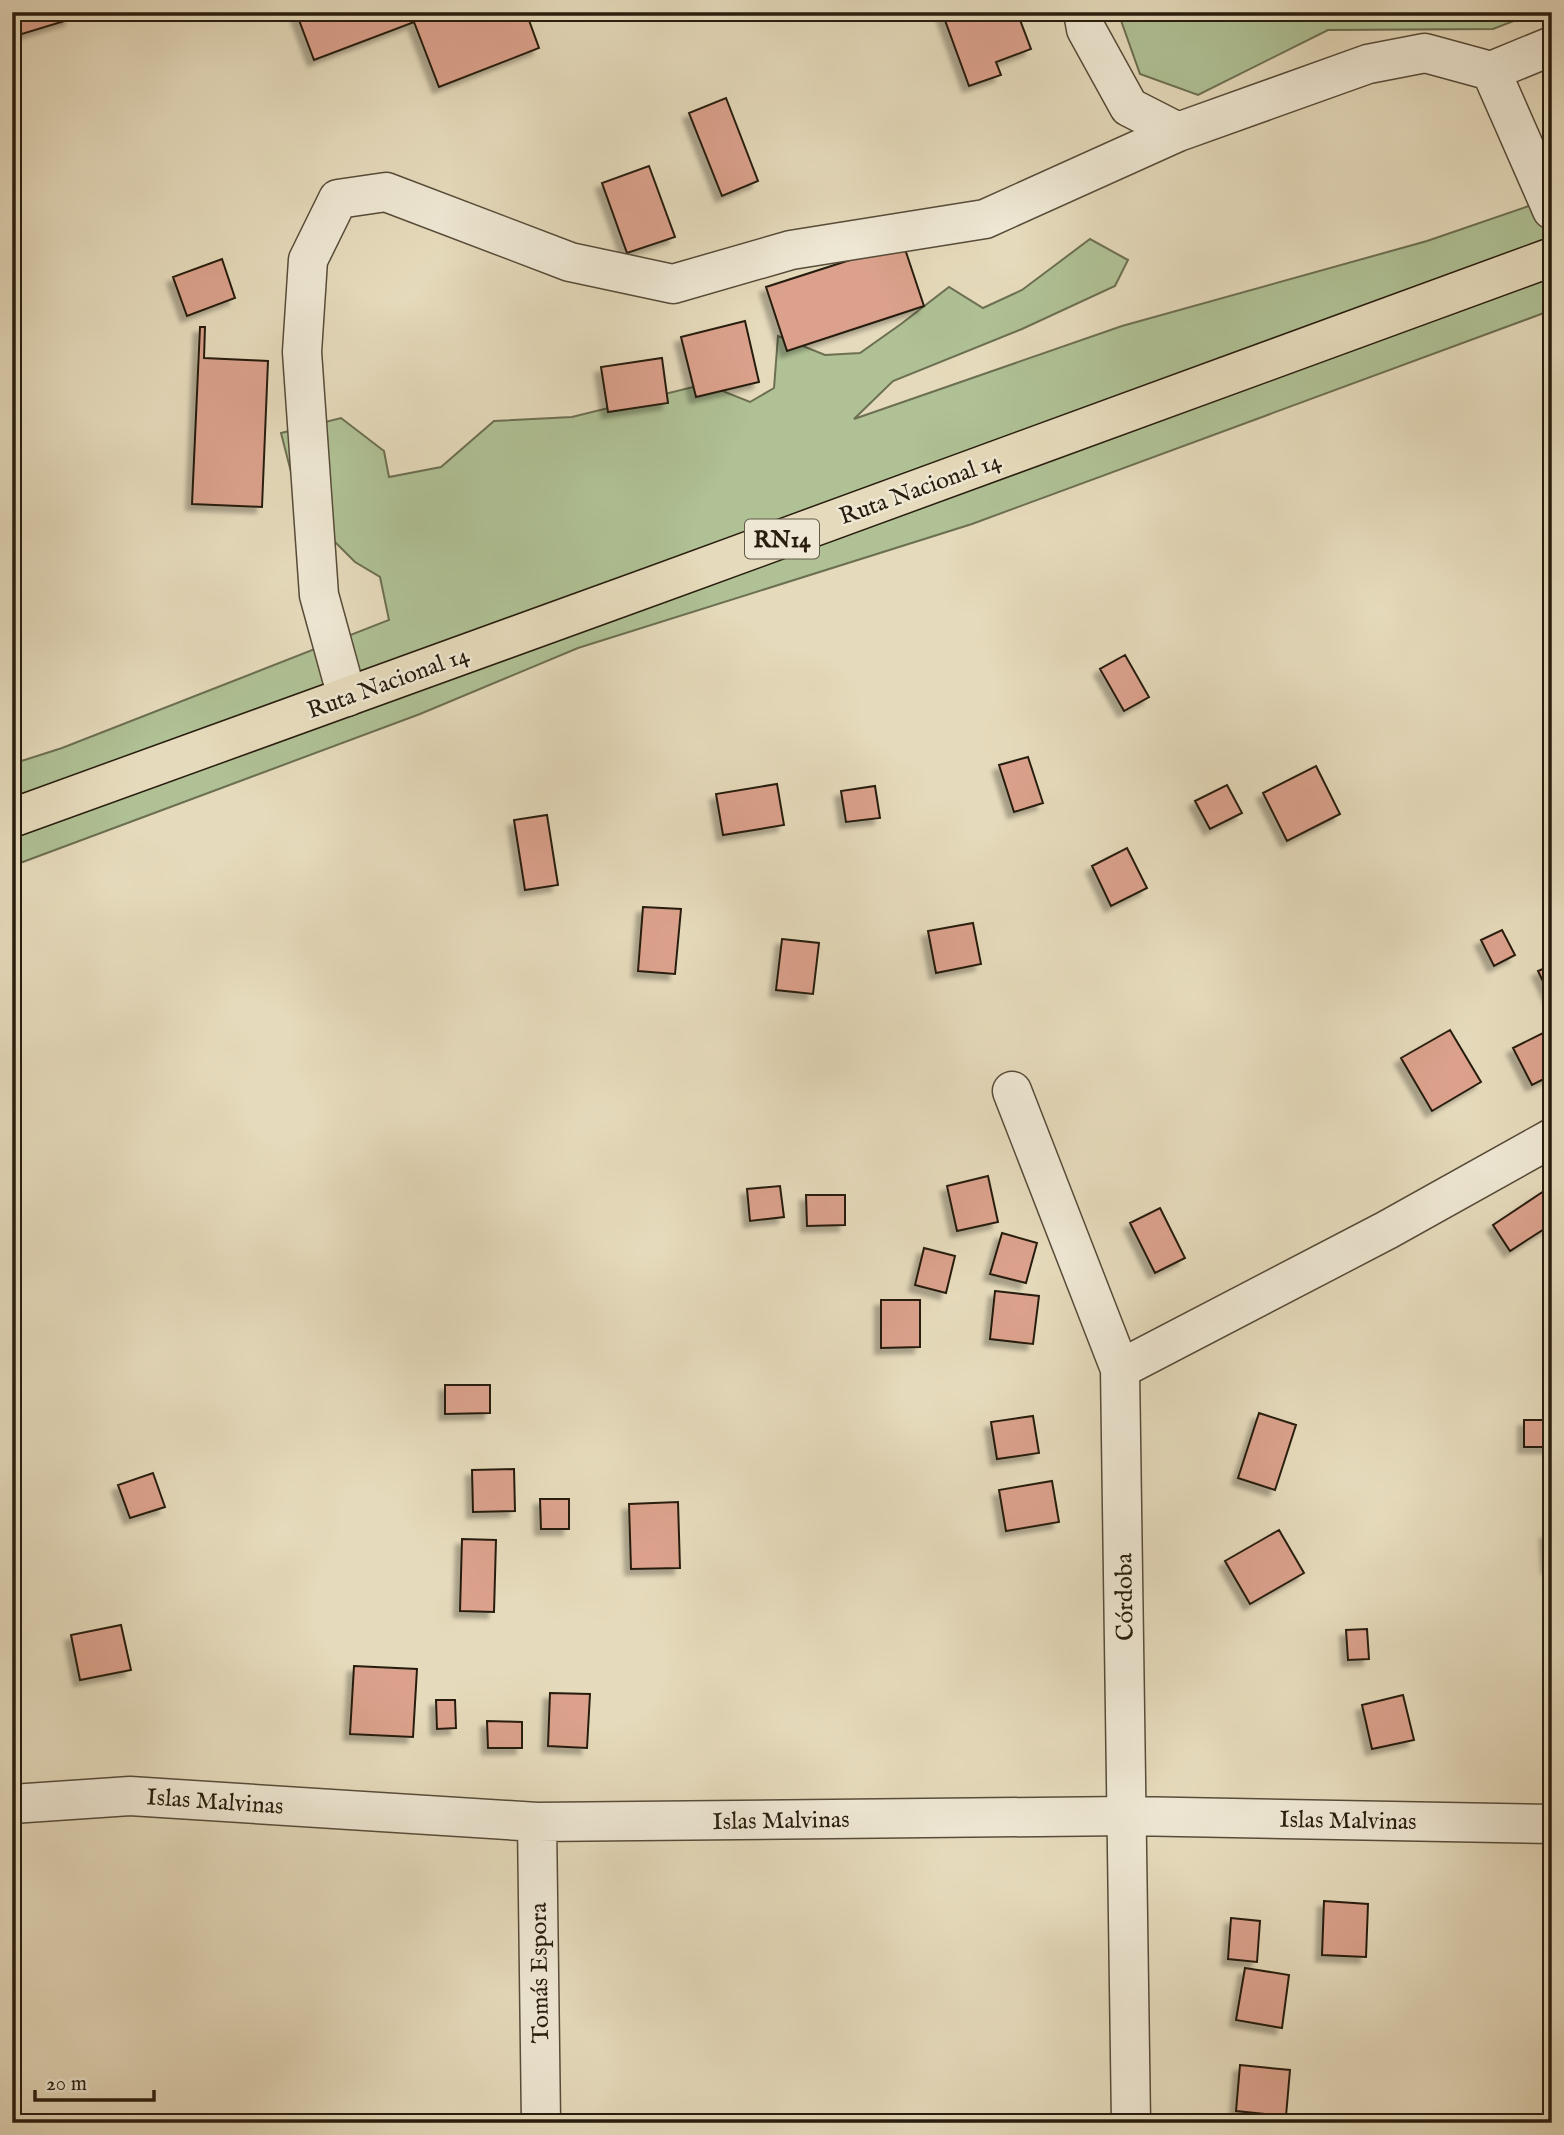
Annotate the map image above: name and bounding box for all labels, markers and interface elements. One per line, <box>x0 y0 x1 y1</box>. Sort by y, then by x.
street label: Ruta Nacional 14 <box>835 446 1006 533</box>
road number: RN14 <box>745 520 819 558</box>
street label: Ruta Nacional 14 <box>303 640 474 727</box>
street label: Córdoba <box>1109 1552 1142 1641</box>
street label: Islas Malvinas <box>145 1782 284 1823</box>
street label: Islas Malvinas <box>712 1805 850 1838</box>
street label: Islas Malvinas <box>1279 1805 1417 1838</box>
street label: Tomás Espora <box>524 1902 557 2044</box>
scale bar <box>35 2058 154 2102</box>
text: 20 m <box>46 2071 87 2098</box>

